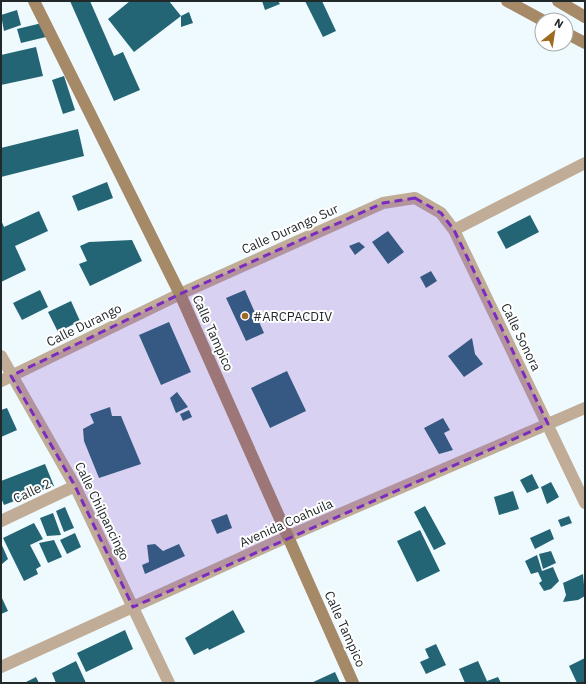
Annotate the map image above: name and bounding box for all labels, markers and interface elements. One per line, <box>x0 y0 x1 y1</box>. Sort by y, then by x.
north arrow <box>534 12 574 52</box>
text: N <box>552 15 566 31</box>
street label: Calle Durango Sur <box>239 200 341 258</box>
street label: Calle Tampico <box>189 292 237 374</box>
street label: Calle Durango <box>44 300 124 350</box>
street label: Calle Sonora <box>497 300 545 374</box>
place label: #ARCPACDIV <box>253 308 332 325</box>
marker: #ARCPACDIV <box>240 311 250 321</box>
street label: Calle Chilpancingo <box>71 459 133 563</box>
street label: Calle 2 <box>10 475 54 507</box>
street label: Avenida Coahuila <box>237 495 335 551</box>
street label: Calle Tampico <box>321 588 369 670</box>

